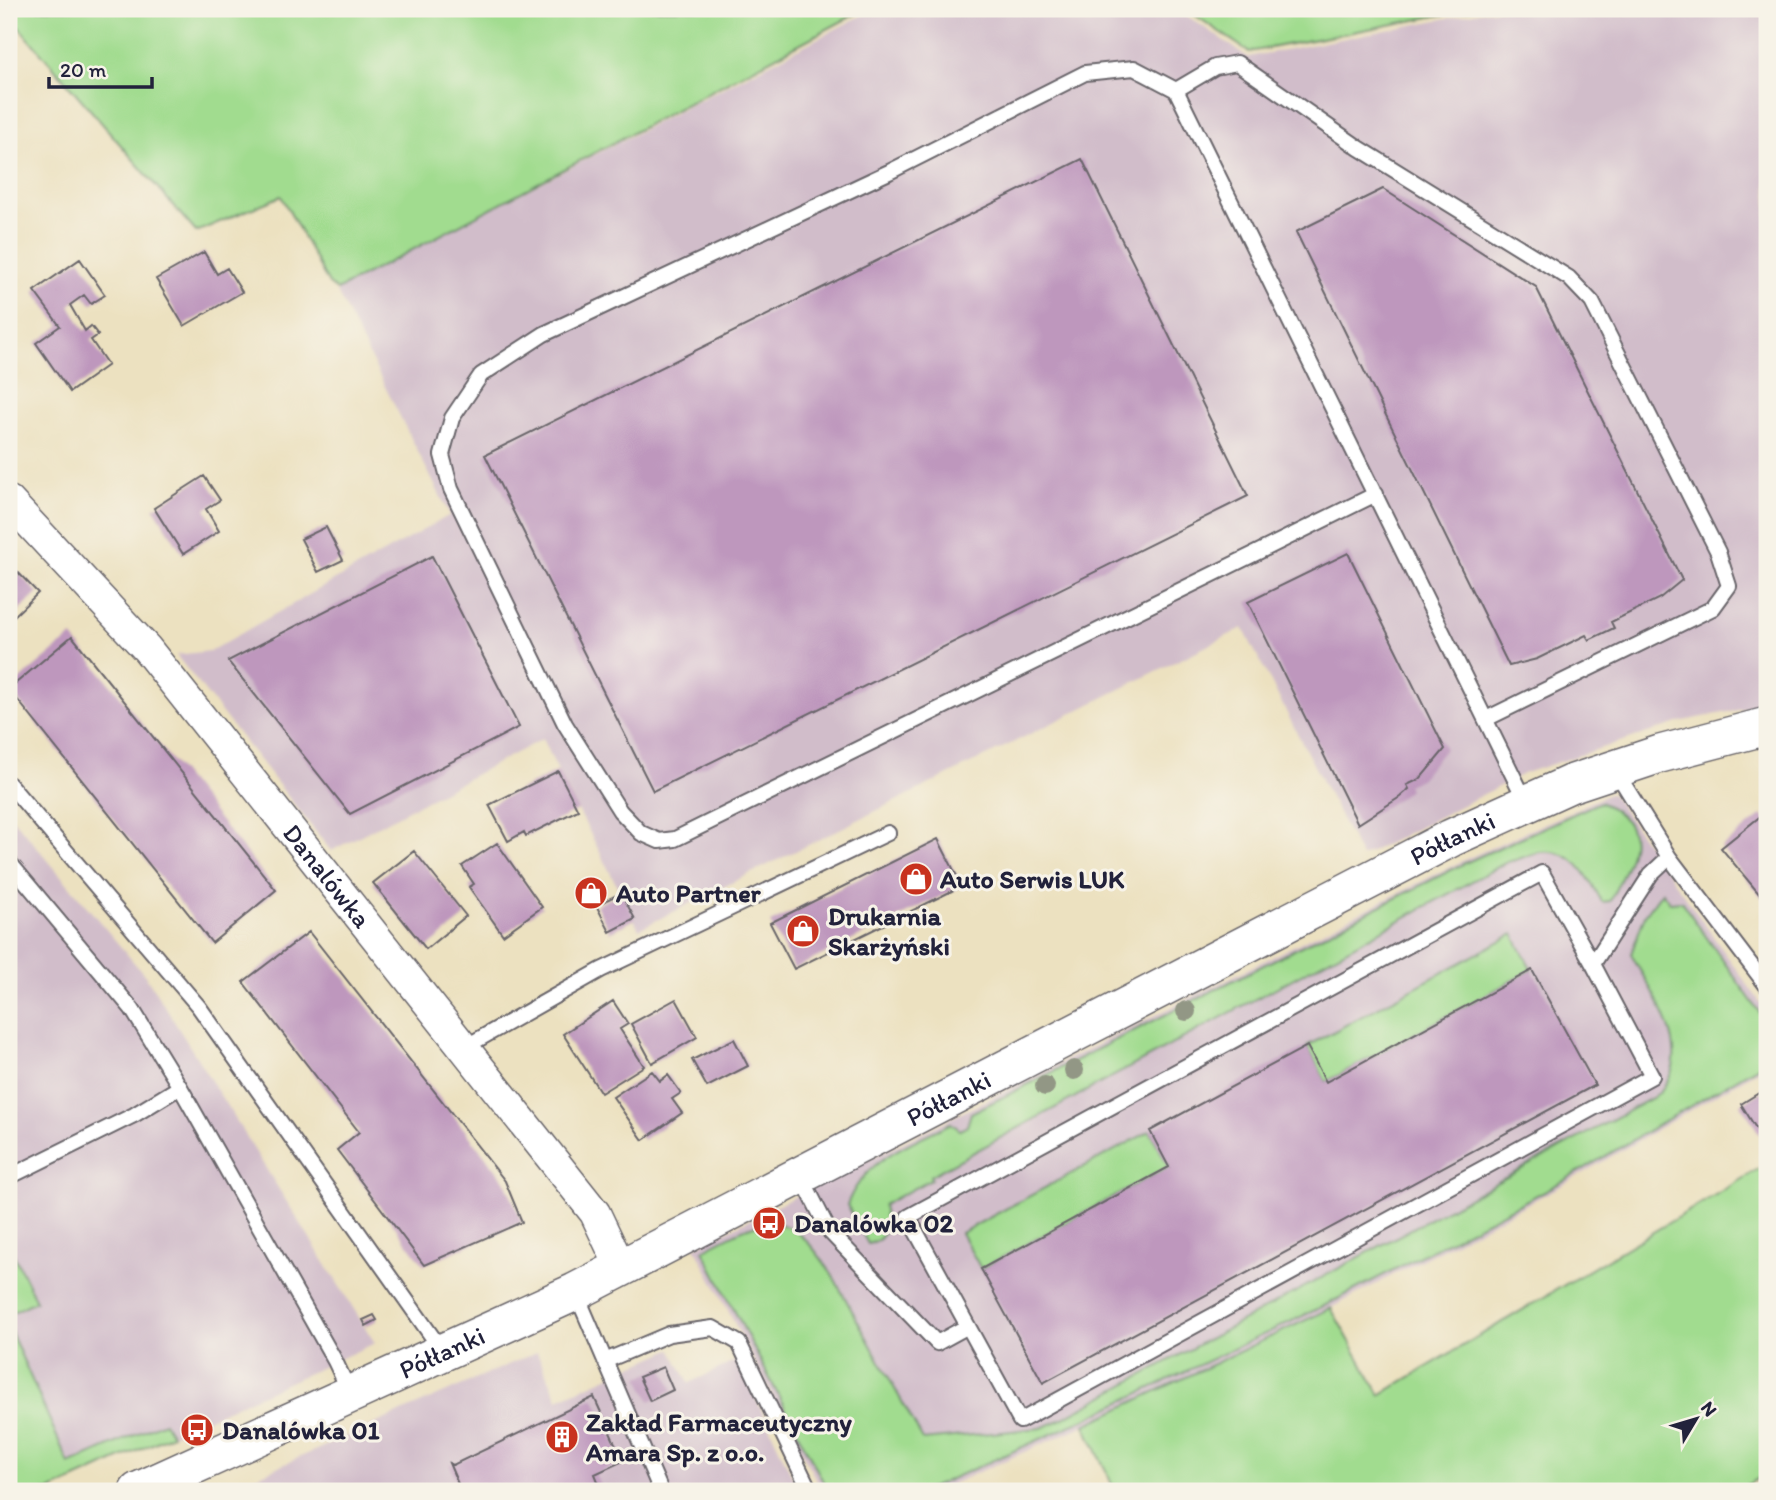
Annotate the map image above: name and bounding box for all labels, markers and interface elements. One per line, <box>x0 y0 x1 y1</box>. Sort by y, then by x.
scale bar <box>49 46 152 90</box>
text: 20 m <box>60 57 107 82</box>
street label: Półłanki <box>1405 804 1500 872</box>
street label: Danalówka <box>276 817 378 935</box>
shop icon: Auto Serwis LUK <box>897 860 935 898</box>
place label: Auto Serwis LUK <box>939 863 1125 895</box>
shop icon: Auto Partner <box>572 874 610 912</box>
place label: Auto Partner <box>615 877 762 909</box>
place label: Drukarnia Skarżyński <box>828 900 950 962</box>
shop icon: Drukarnia Skarżyński <box>784 912 822 950</box>
street label: Półłanki <box>901 1063 996 1133</box>
bus stop icon: Danalówka 02 <box>750 1204 788 1242</box>
place label: Danalówka 02 <box>794 1207 953 1239</box>
street label: Półłanki <box>394 1319 490 1386</box>
north arrow <box>1660 1384 1730 1454</box>
text: N <box>1696 1397 1722 1421</box>
place label: Zakład Farmaceutyczny Amara Sp. z o.o. <box>585 1406 853 1468</box>
bus stop icon: Danalówka 01 <box>178 1411 216 1449</box>
place label: Danalówka 01 <box>222 1414 379 1446</box>
building icon: Zakład Farmaceutyczny Amara Sp. z o.o. <box>543 1418 581 1456</box>

